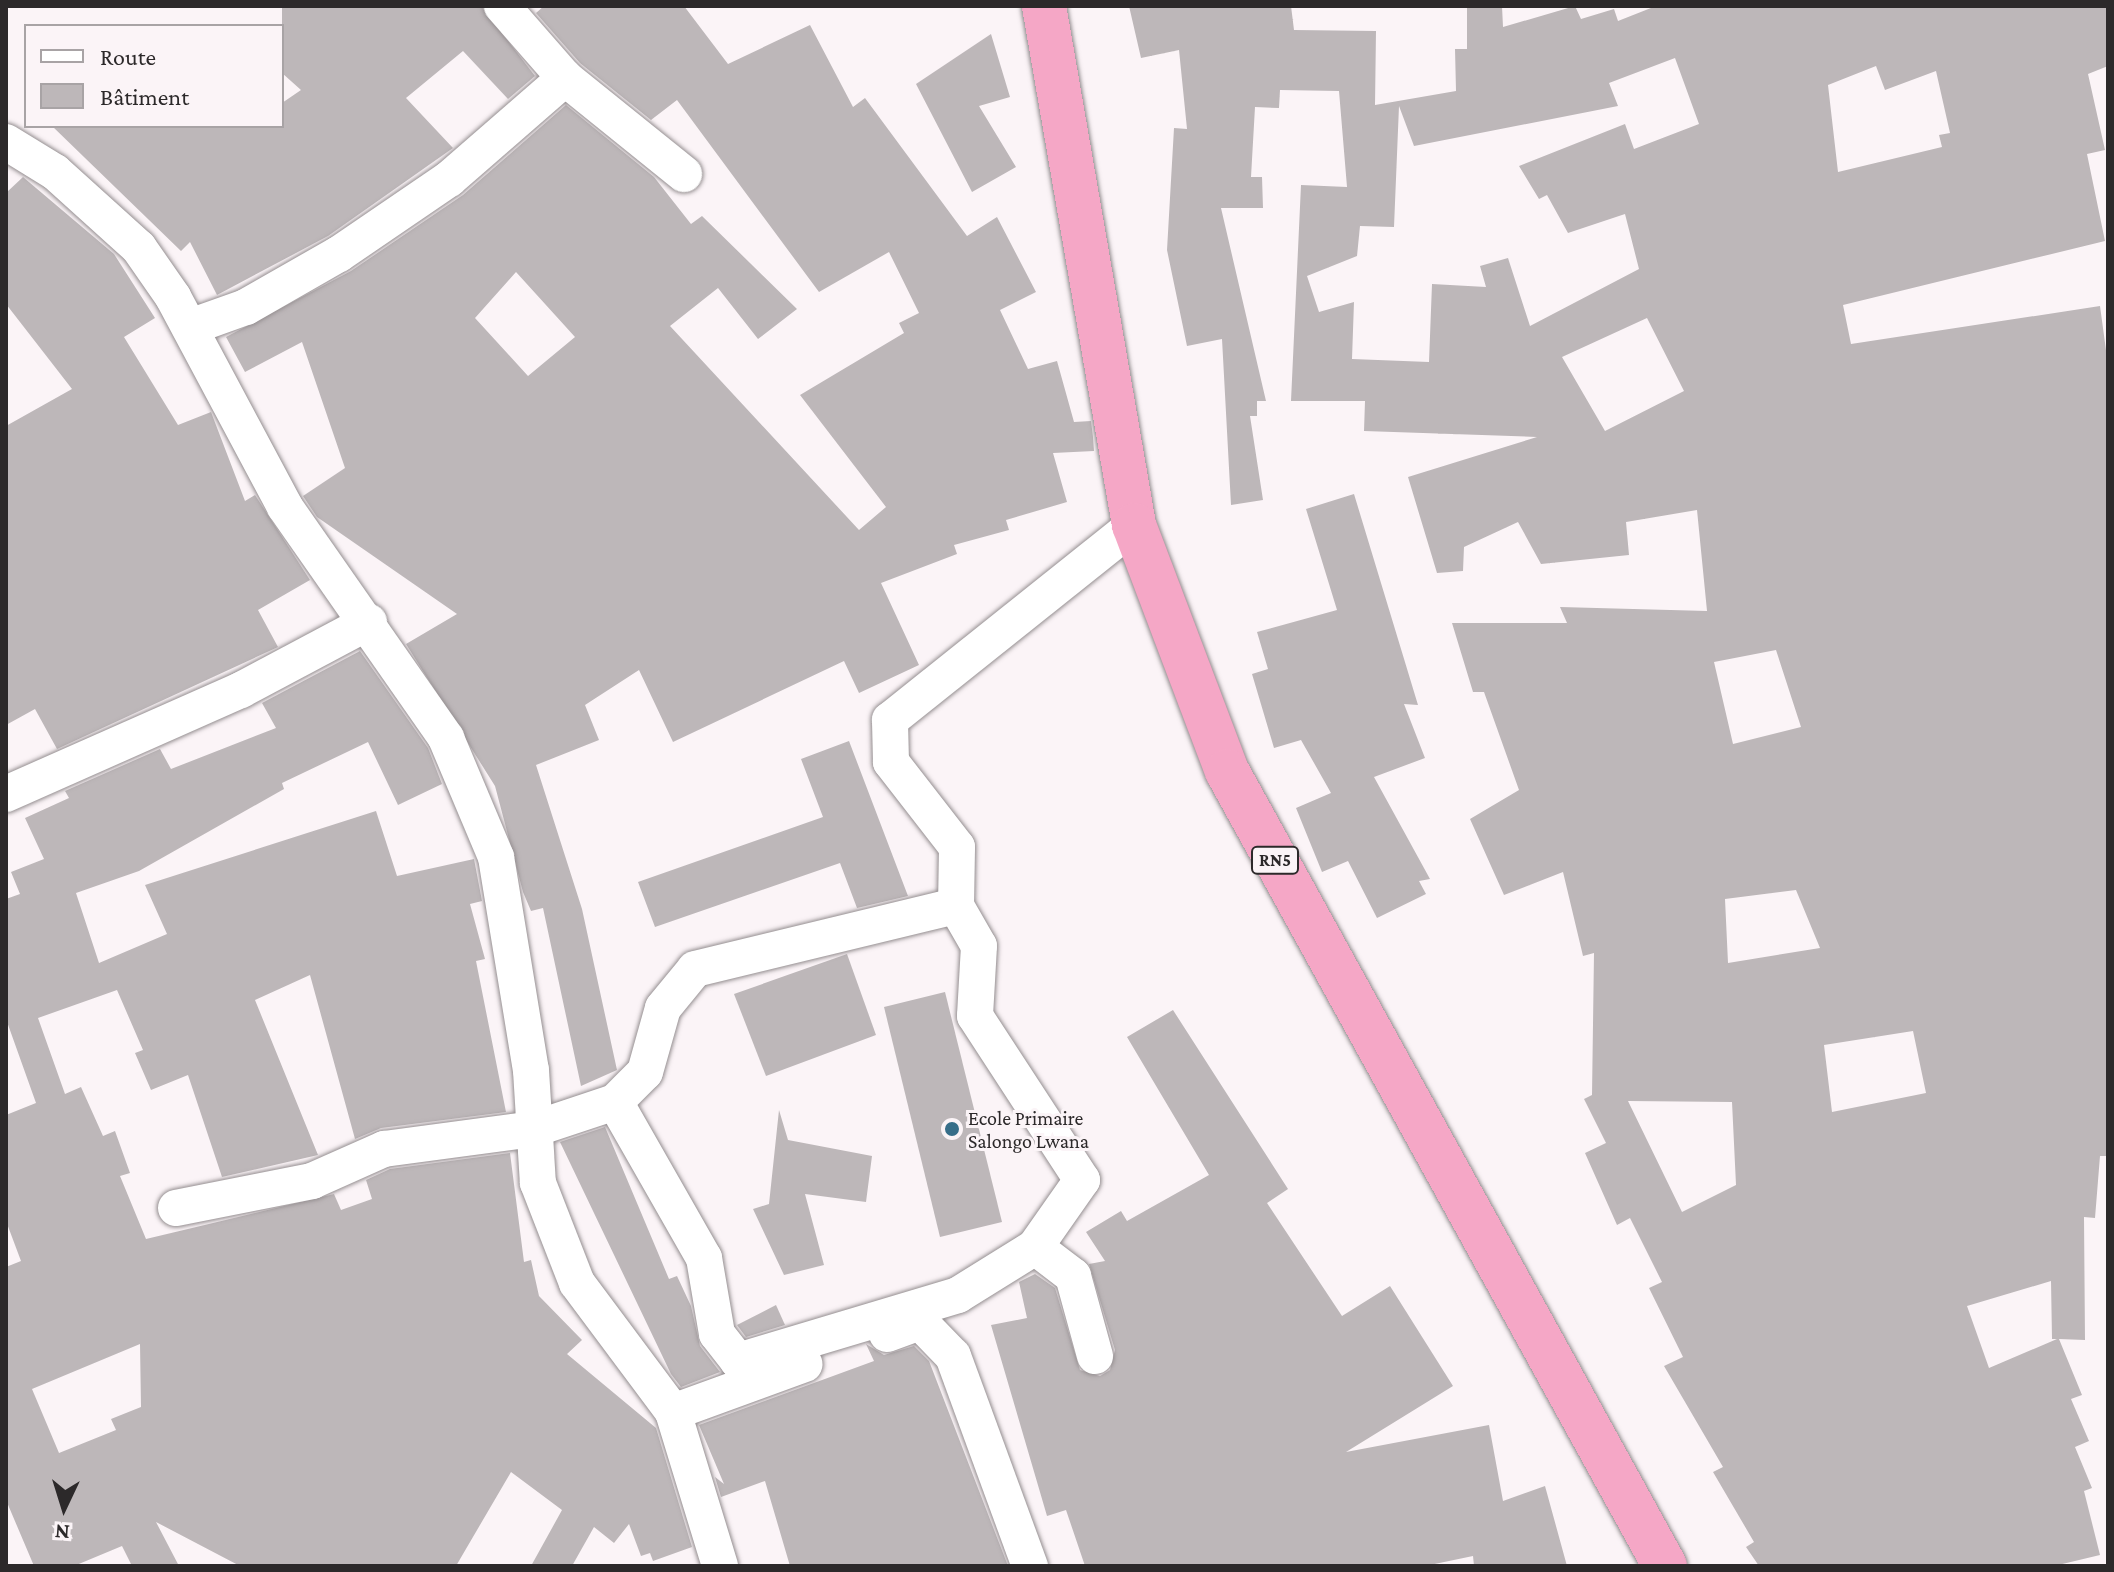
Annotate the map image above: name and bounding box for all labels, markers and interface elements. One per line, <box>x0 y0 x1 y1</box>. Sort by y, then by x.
legend <box>24 24 284 128</box>
text: Route <box>100 43 156 70</box>
text: Bâtiment <box>100 83 189 110</box>
road number: RN5 <box>1251 846 1299 874</box>
place label: Ecole Primaire Salongo Lwana <box>968 1106 1089 1153</box>
marker: Ecole Primaire Salongo Lwana <box>943 1120 961 1138</box>
north arrow <box>24 1468 104 1548</box>
text: N <box>54 1519 71 1545</box>

